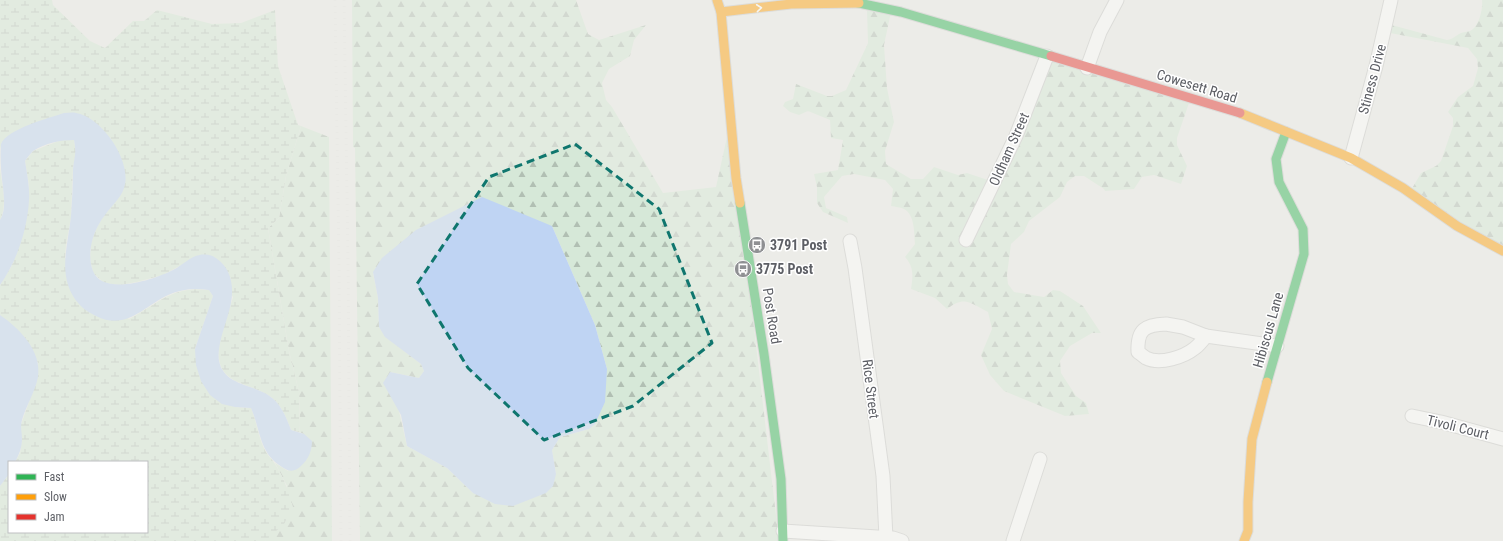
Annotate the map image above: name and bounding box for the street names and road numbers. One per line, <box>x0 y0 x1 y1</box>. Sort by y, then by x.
street label: Stiness Drive <box>1355 42 1389 116</box>
street label: Cowesett Road <box>1155 66 1239 106</box>
street label: Oldham Street <box>986 110 1032 188</box>
street label: Post Road <box>760 287 784 345</box>
street label: Hibiscus Lane <box>1250 290 1287 370</box>
street label: Rice Street <box>859 358 883 420</box>
street label: Tivoli Court <box>1425 412 1491 442</box>

